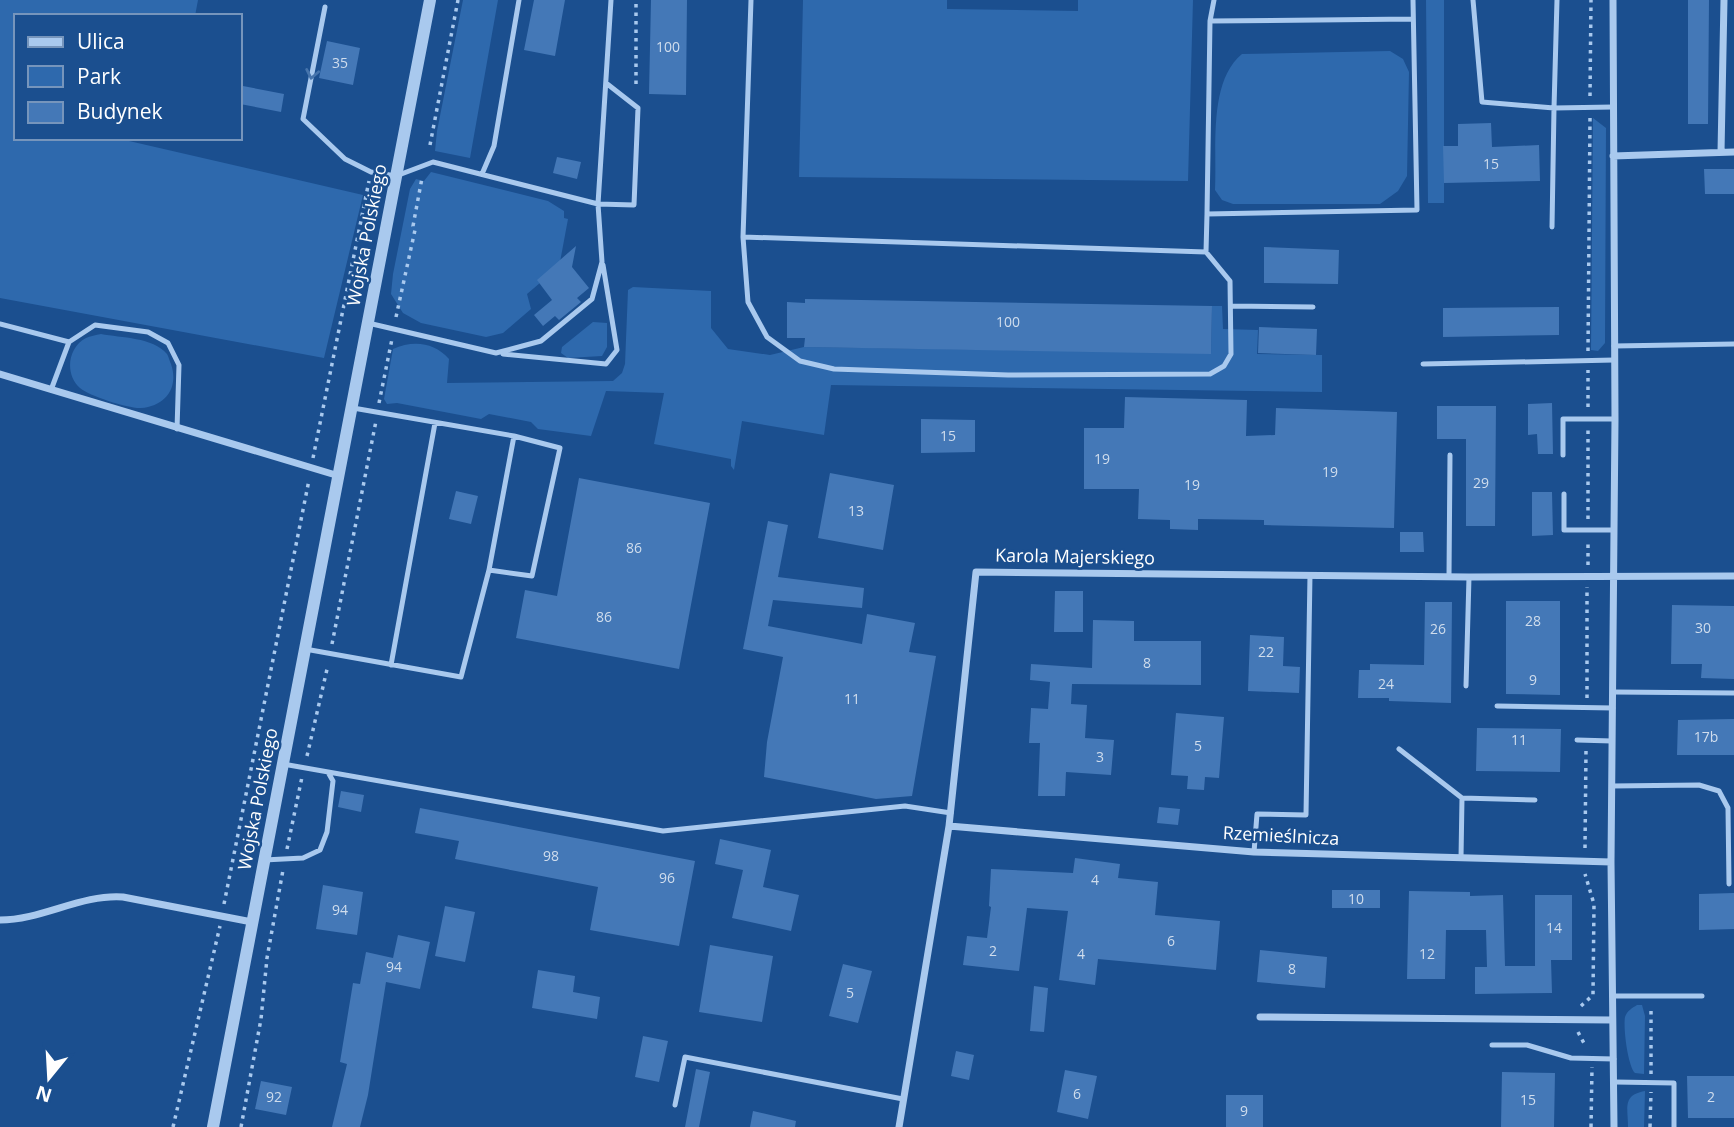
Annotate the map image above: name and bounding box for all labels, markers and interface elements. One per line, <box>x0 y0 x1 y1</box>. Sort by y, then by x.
legend <box>14 14 242 140</box>
text: Ulica <box>77 27 125 55</box>
house number: 100 <box>656 37 680 56</box>
house number: 35 <box>332 53 348 72</box>
text: Park <box>77 62 121 90</box>
one-way arrow <box>305 68 320 80</box>
text: Budynek <box>77 97 163 125</box>
house number: 15 <box>1483 154 1499 173</box>
street label: Wojska Polskiego <box>340 162 392 308</box>
house number: 100 <box>996 312 1020 331</box>
house number: 15 <box>940 426 956 445</box>
house number: 19 <box>1094 449 1110 468</box>
house number: 19 <box>1322 462 1338 481</box>
house number: 29 <box>1473 473 1489 492</box>
house number: 19 <box>1184 475 1200 494</box>
house number: 13 <box>848 501 864 520</box>
house number: 86 <box>626 538 642 557</box>
street label: Karola Majerskiego <box>995 543 1155 569</box>
house number: 86 <box>596 607 612 626</box>
house number: 28 <box>1525 611 1541 630</box>
house number: 30 <box>1695 618 1711 637</box>
house number: 26 <box>1430 619 1446 638</box>
house number: 22 <box>1258 642 1274 661</box>
house number: 8 <box>1143 653 1151 672</box>
house number: 9 <box>1529 670 1537 689</box>
house number: 24 <box>1378 674 1394 693</box>
house number: 11 <box>844 689 860 708</box>
street label: Wojska Polskiego <box>231 726 283 872</box>
house number: 17b <box>1694 727 1718 746</box>
house number: 11 <box>1511 730 1527 749</box>
house number: 5 <box>1194 736 1202 755</box>
house number: 3 <box>1096 747 1104 766</box>
street label: Rzemieślnicza <box>1222 820 1340 850</box>
house number: 98 <box>543 846 559 865</box>
house number: 96 <box>659 868 675 887</box>
house number: 4 <box>1091 870 1099 889</box>
house number: 10 <box>1348 889 1364 908</box>
house number: 94 <box>332 900 348 919</box>
house number: 14 <box>1546 918 1562 937</box>
house number: 6 <box>1167 931 1175 950</box>
house number: 2 <box>989 941 997 960</box>
house number: 4 <box>1077 944 1085 963</box>
house number: 12 <box>1419 944 1435 963</box>
house number: 94 <box>386 957 402 976</box>
house number: 8 <box>1288 959 1296 978</box>
house number: 5 <box>846 983 854 1002</box>
north arrow <box>14 1043 84 1113</box>
text: N <box>32 1079 55 1109</box>
house number: 6 <box>1073 1084 1081 1103</box>
house number: 92 <box>266 1087 282 1106</box>
house number: 2 <box>1707 1087 1715 1106</box>
house number: 15 <box>1520 1090 1536 1109</box>
house number: 9 <box>1240 1101 1248 1120</box>

